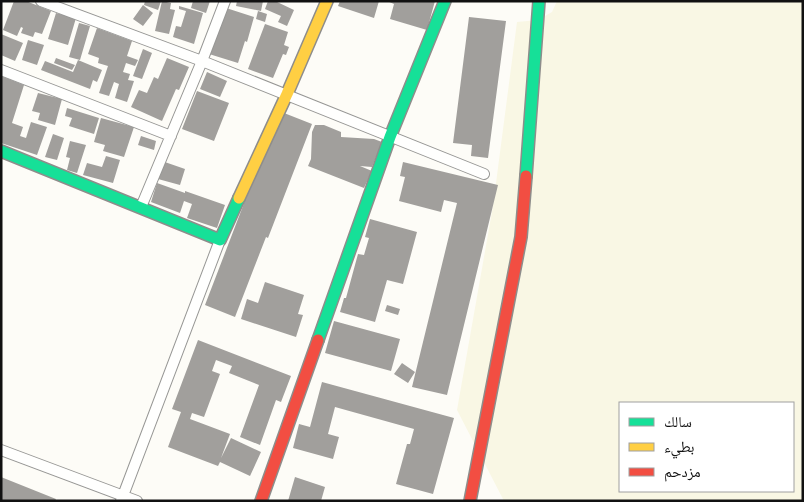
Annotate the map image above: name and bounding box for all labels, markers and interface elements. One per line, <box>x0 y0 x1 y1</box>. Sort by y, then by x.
legend <box>619 402 794 492</box>
text: سالك <box>664 412 692 431</box>
text: بطيء <box>664 437 694 459</box>
text: مزدحم <box>664 462 701 482</box>

